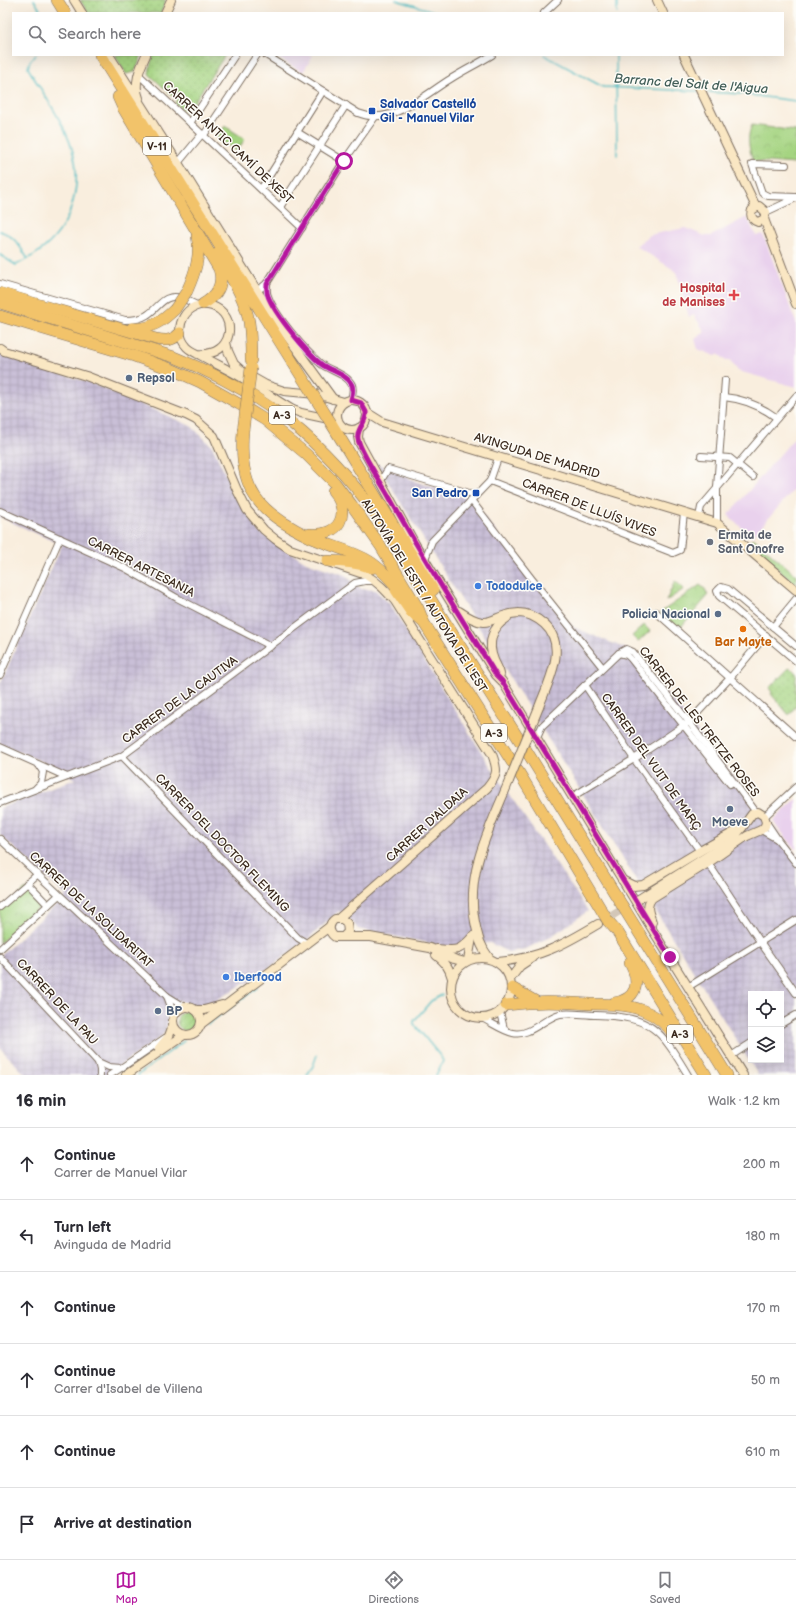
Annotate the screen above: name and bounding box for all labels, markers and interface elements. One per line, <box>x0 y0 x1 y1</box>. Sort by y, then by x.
search box <box>12 12 784 56</box>
icon: search <box>26 23 48 45</box>
text: Search here <box>58 25 141 44</box>
water label: Barranc del Salt de l'Aigua <box>613 71 769 97</box>
street label: CARRER ANTIC CAMÍ DE XEST <box>160 77 298 208</box>
place label: Salvador Castelló Gil - Manuel Vilar <box>380 97 476 126</box>
marker: Salvador Castelló Gil - Manuel Vilar <box>367 106 377 116</box>
road number: V-11 <box>143 137 171 155</box>
route start <box>335 152 353 170</box>
place label: Hospital de Manises <box>662 281 725 310</box>
marker: Hospital de Manises <box>728 289 740 301</box>
place label: Repsol <box>137 371 175 386</box>
marker: Repsol <box>124 373 134 383</box>
road number: A-3 <box>269 406 295 424</box>
street label: AVINGUDA DE MADRID <box>472 430 602 482</box>
street label: CARRER DE LLUÍS VIVES <box>520 474 659 541</box>
place label: San Pedro <box>412 486 468 501</box>
marker: San Pedro <box>471 488 481 498</box>
street label: AUTOVÍA DEL ESTE / AUTOVIA DE L'EST <box>358 495 492 696</box>
place label: Ermita de Sant Onofre <box>718 528 784 557</box>
street label: CARRER ARTESANIA <box>85 533 198 601</box>
marker: Ermita de Sant Onofre <box>705 537 715 547</box>
place label: Tododulce <box>486 579 543 594</box>
marker: Tododulce <box>473 581 483 591</box>
place label: Policia Nacional <box>622 607 710 622</box>
marker: Policia Nacional <box>713 609 723 619</box>
marker: Bar Mayte <box>738 624 748 634</box>
place label: Bar Mayte <box>714 635 772 650</box>
street label: CARRER DE LES TRETZE ROSES <box>636 644 762 800</box>
street label: CARRER DE LA CAUTIVA <box>119 653 241 747</box>
street label: CARRER DEL VUIT DE MARÇ <box>598 690 704 834</box>
road number: A-3 <box>481 724 507 742</box>
street label: CARRER DEL DOCTOR FLEMING <box>152 771 292 915</box>
street label: CARRER D'ALDAIA <box>383 784 471 865</box>
marker: Moeve <box>725 804 735 814</box>
place label: Moeve <box>712 815 748 830</box>
street label: CARRER DE LA SOLIDARITAT <box>26 849 157 972</box>
route end <box>661 948 679 966</box>
street label: CARRER DE LA PAU <box>13 956 101 1048</box>
place label: Iberfood <box>234 970 282 985</box>
marker: Iberfood <box>221 972 231 982</box>
map controls <box>748 991 784 1063</box>
button: locate <box>748 991 784 1027</box>
place label: BP <box>166 1004 182 1019</box>
marker: BP <box>153 1006 163 1016</box>
road number: A-3 <box>667 1025 693 1043</box>
button: layers <box>748 1027 784 1063</box>
text: 16 min <box>16 1091 66 1111</box>
text: Walk · 1.2 km <box>708 1093 780 1109</box>
text: Continue <box>54 1146 116 1165</box>
icon: ahead <box>16 1153 38 1175</box>
text: 200 m <box>743 1156 780 1172</box>
text: Carrer de Manuel Vilar <box>54 1165 187 1181</box>
text: Turn left <box>54 1218 111 1237</box>
icon: left <box>16 1225 38 1247</box>
text: 180 m <box>745 1228 780 1244</box>
text: Avinguda de Madrid <box>54 1237 171 1253</box>
icon: ahead <box>16 1297 38 1319</box>
text: Continue <box>54 1298 116 1317</box>
text: 170 m <box>747 1300 780 1316</box>
text: Continue <box>54 1362 116 1381</box>
icon: ahead <box>16 1369 38 1391</box>
text: 50 m <box>751 1372 780 1388</box>
text: Carrer d'Isabel de Villena <box>54 1381 203 1397</box>
icon: ahead <box>16 1441 38 1463</box>
text: Continue <box>54 1442 116 1461</box>
text: 610 m <box>745 1444 780 1460</box>
icon: arrive <box>16 1513 38 1535</box>
text: Arrive at destination <box>54 1514 192 1533</box>
tab: Map <box>115 1569 138 1606</box>
tab: Directions <box>368 1569 419 1606</box>
tab: Saved <box>650 1569 681 1606</box>

